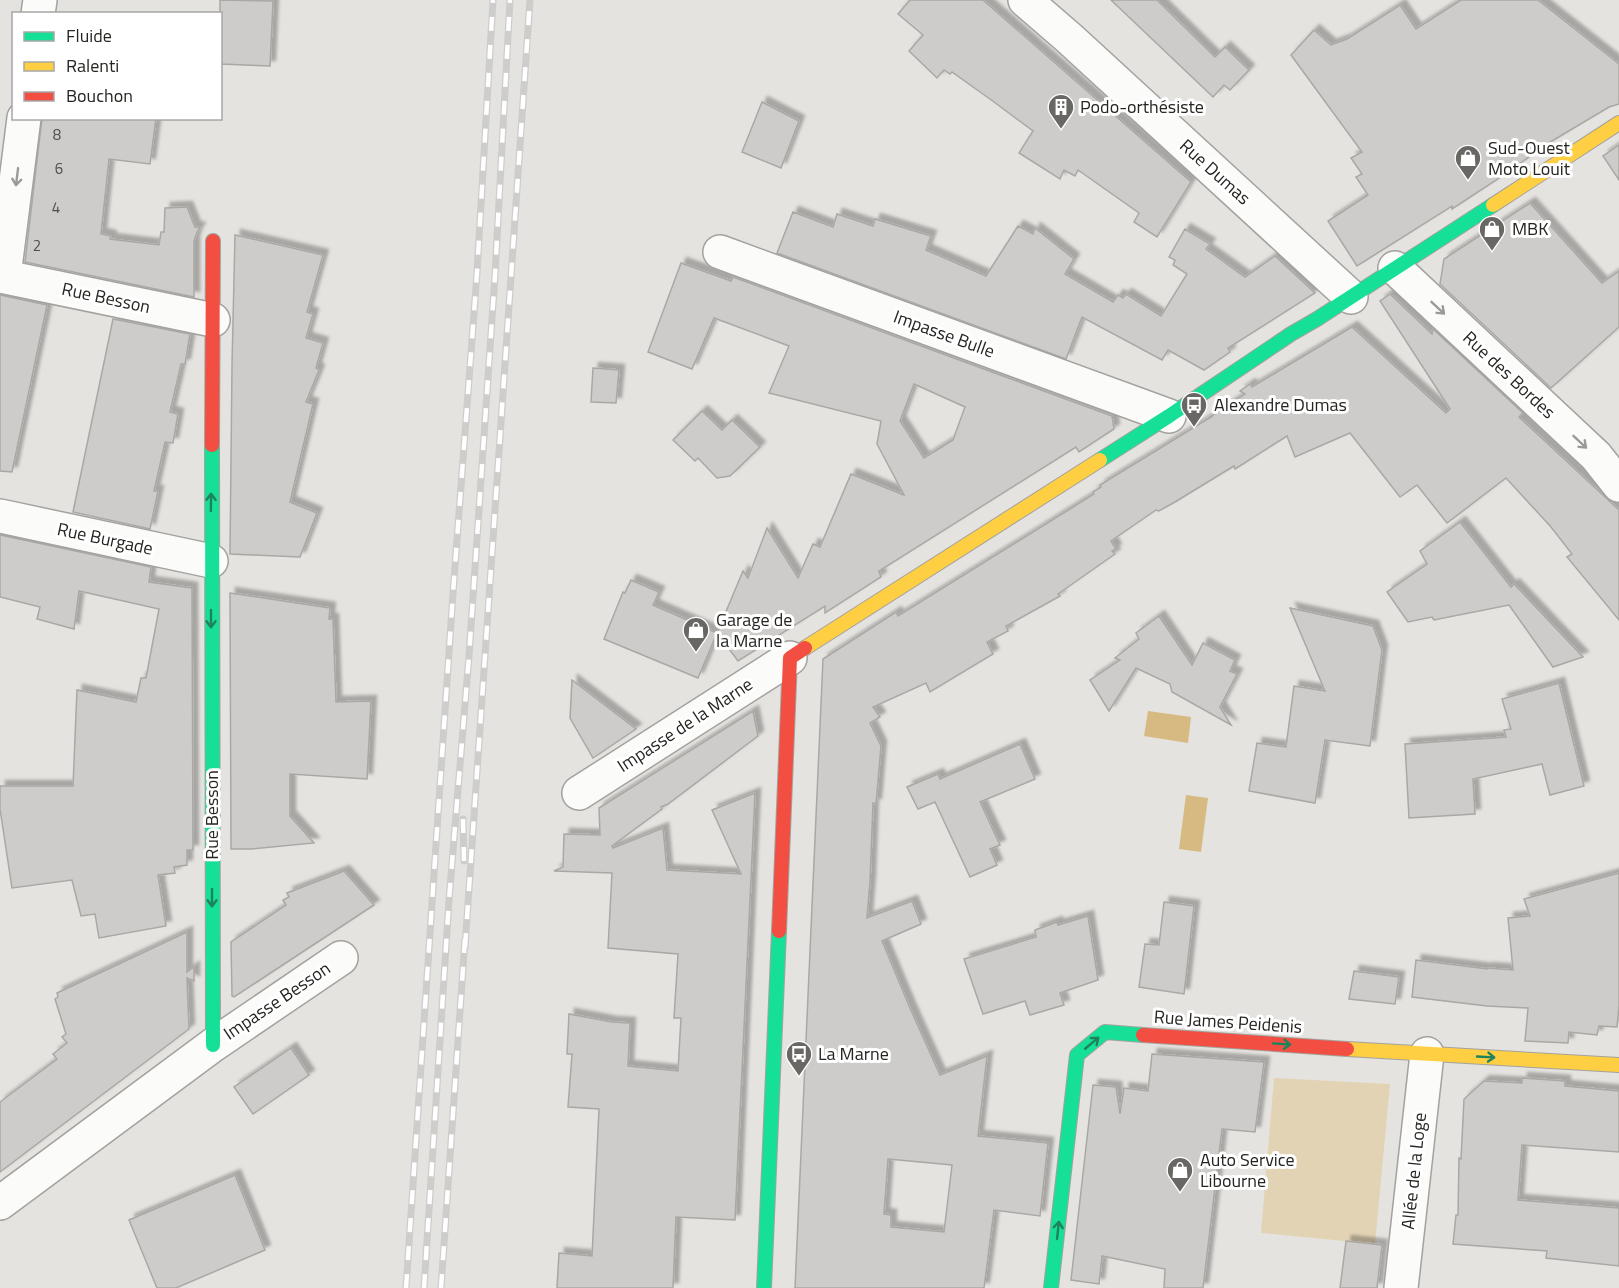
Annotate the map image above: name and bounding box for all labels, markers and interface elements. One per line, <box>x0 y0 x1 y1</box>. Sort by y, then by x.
legend <box>12 12 222 120</box>
text: Fluide <box>66 22 112 49</box>
text: Ralenti <box>66 52 119 79</box>
text: Bouchon <box>66 82 133 109</box>
building icon: Podo-orthésiste <box>1046 92 1076 130</box>
place label: Podo-orthésiste <box>1080 93 1204 120</box>
house number: 8 <box>53 123 61 146</box>
street label: Rue Dumas <box>1174 132 1257 211</box>
place label: Sud-Ouest Moto Louit <box>1488 134 1571 182</box>
shop icon: Sud-Ouest Moto Louit <box>1453 143 1483 181</box>
house number: 6 <box>55 157 63 180</box>
one-way arrow <box>11 166 22 186</box>
house number: 4 <box>52 196 60 219</box>
shop icon: MBK <box>1477 214 1507 252</box>
place label: MBK <box>1512 215 1548 242</box>
house number: 2 <box>33 234 41 257</box>
street label: Rue Besson <box>59 275 153 320</box>
one-way arrow <box>1430 301 1445 315</box>
street label: Impasse Bulle <box>890 303 999 364</box>
street label: Rue des Bordes <box>1457 324 1562 425</box>
bus stop icon: Alexandre Dumas <box>1179 390 1209 428</box>
place label: Alexandre Dumas <box>1214 391 1347 418</box>
one-way arrow <box>1573 435 1588 449</box>
one-way arrow <box>205 493 217 513</box>
street label: Rue Burgade <box>55 515 155 562</box>
place label: Garage de la Marne <box>716 606 792 654</box>
one-way arrow <box>205 609 217 629</box>
shop icon: Garage de la Marne <box>681 615 711 653</box>
street label: Impasse de la Marne <box>612 671 758 779</box>
street label: Rue Besson <box>198 770 225 860</box>
one-way arrow <box>206 888 218 908</box>
street label: Impasse Besson <box>218 955 336 1046</box>
street label: Rue James Peidenis <box>1153 1003 1303 1040</box>
one-way arrow <box>1084 1036 1100 1049</box>
bus stop icon: La Marne <box>784 1039 814 1077</box>
one-way arrow <box>1272 1039 1292 1050</box>
place label: La Marne <box>818 1040 889 1067</box>
one-way arrow <box>1475 1052 1495 1063</box>
street label: Allée de la Loge <box>1394 1111 1433 1231</box>
place label: Auto Service Libourne <box>1200 1146 1295 1194</box>
shop icon: Auto Service Libourne <box>1165 1155 1195 1193</box>
one-way arrow <box>1053 1220 1064 1240</box>

